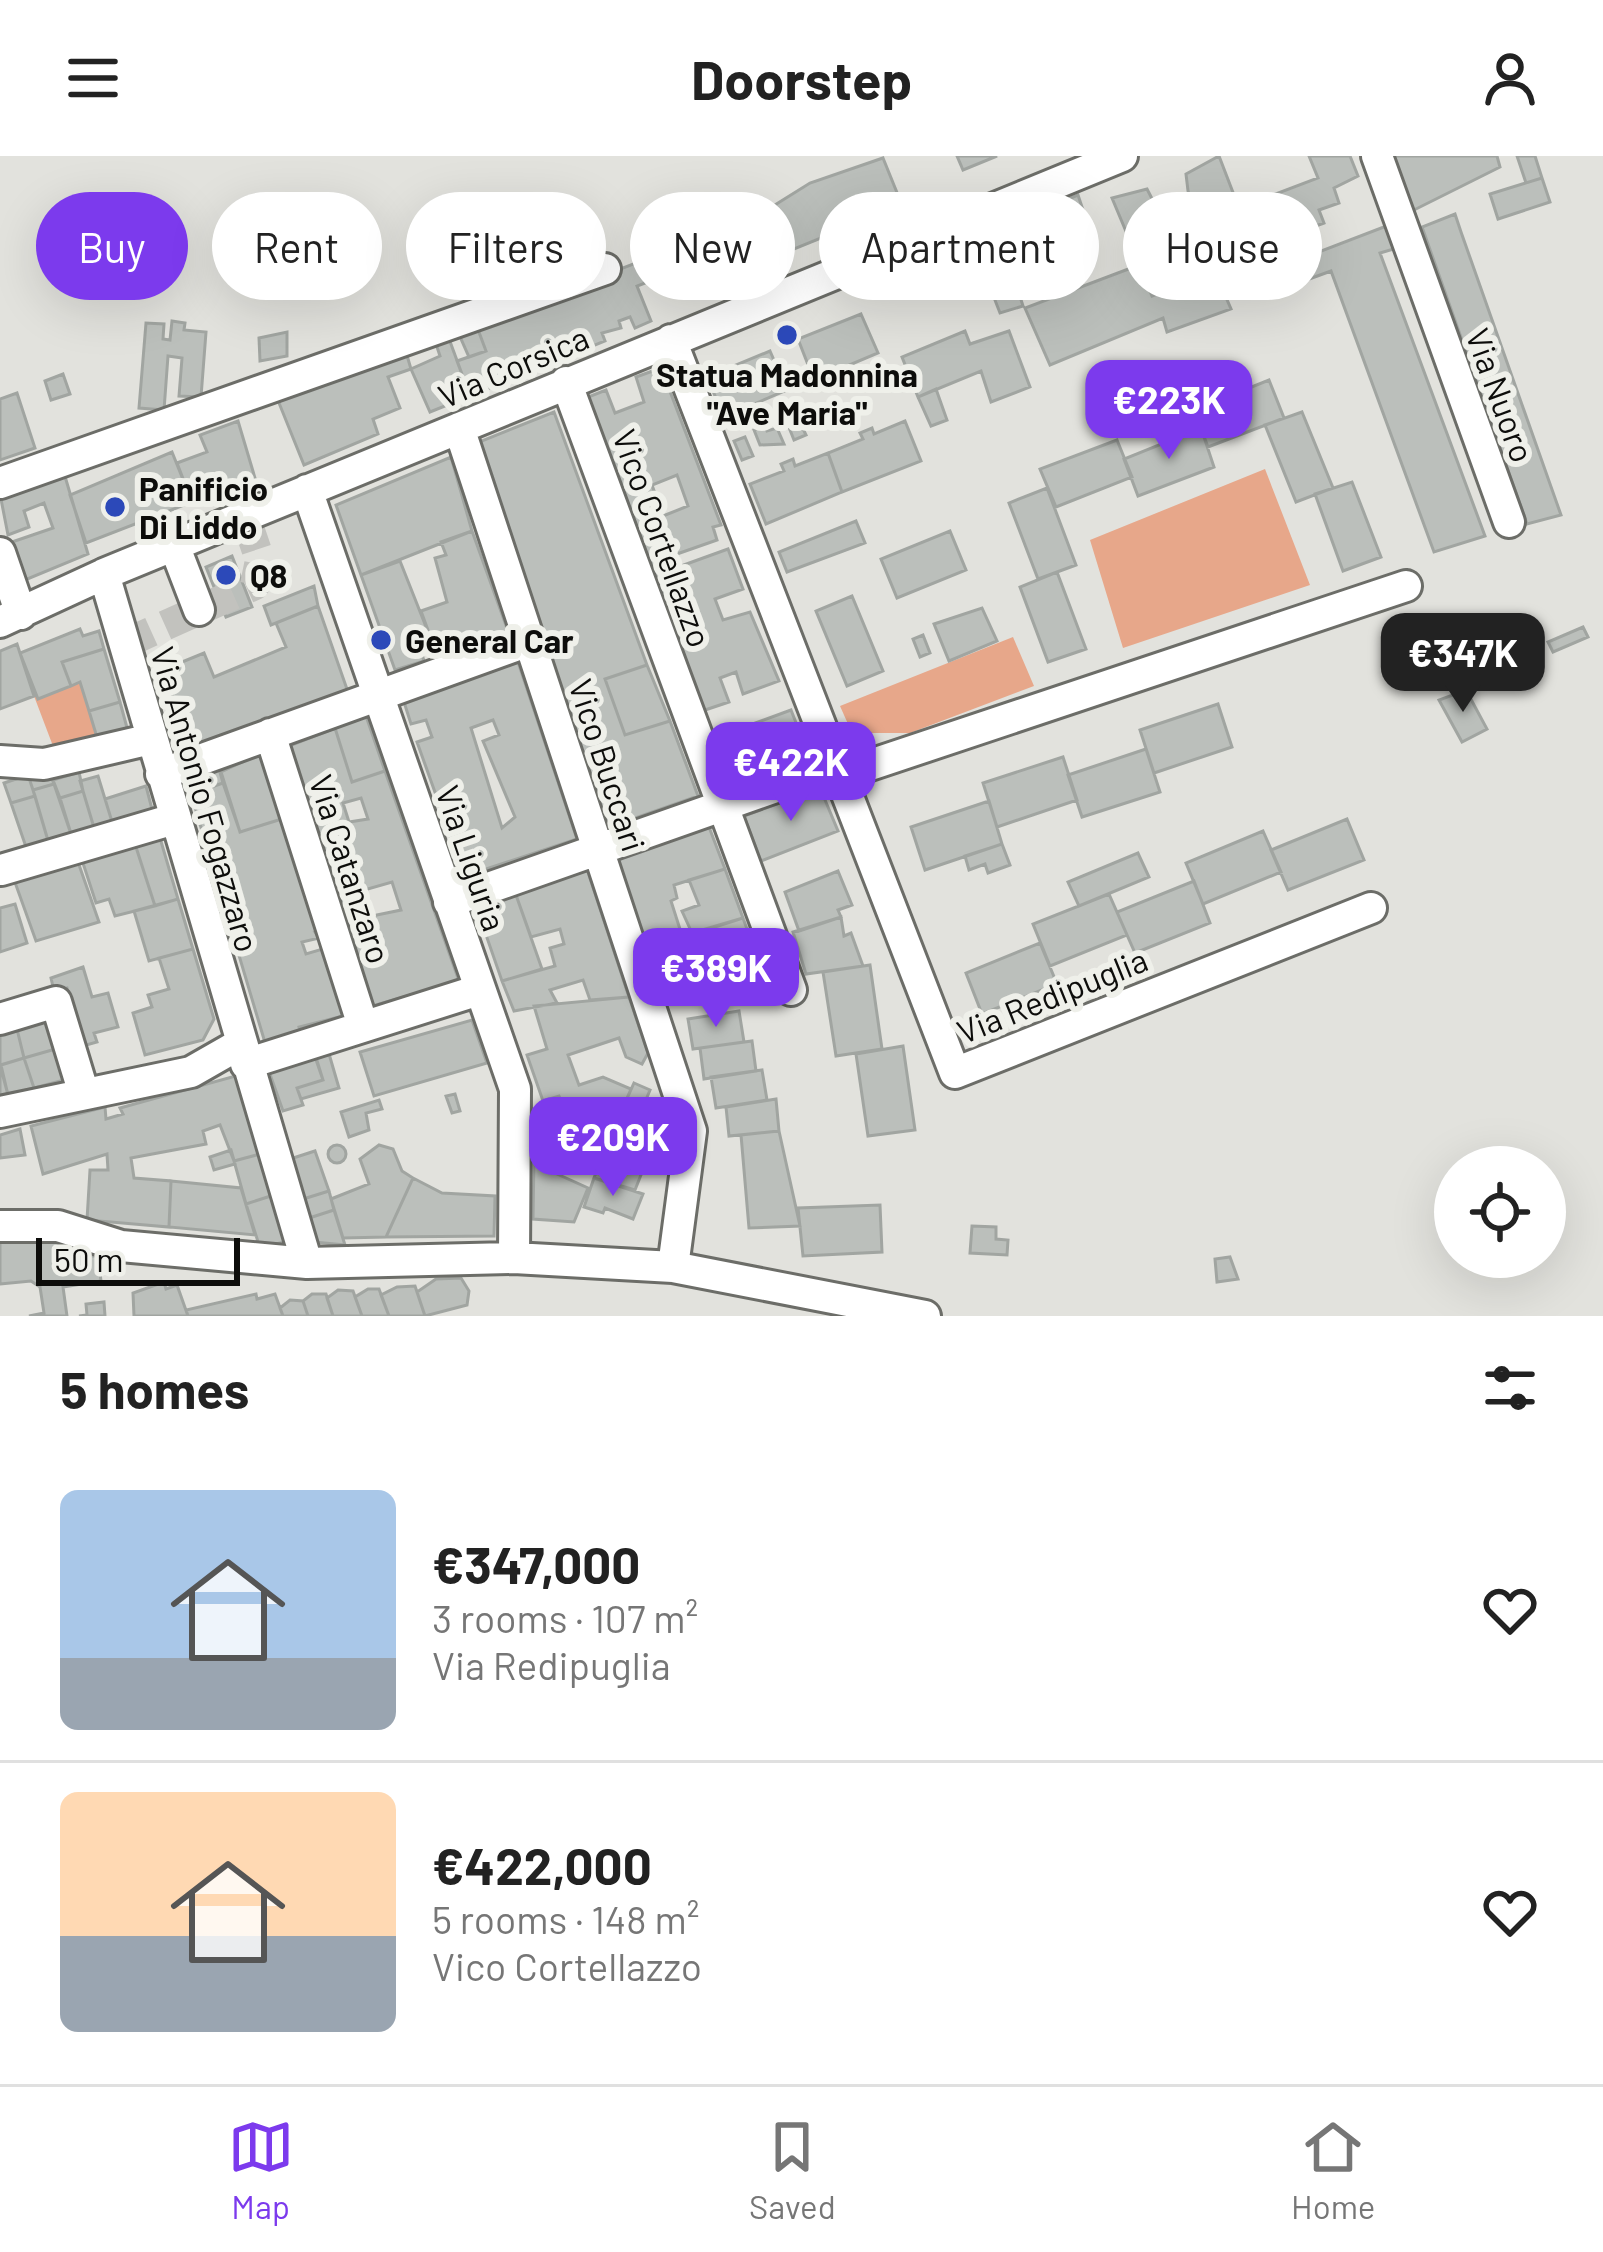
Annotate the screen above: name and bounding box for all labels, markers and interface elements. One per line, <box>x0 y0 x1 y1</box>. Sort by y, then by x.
icon: menu <box>60 45 126 111</box>
icon: person <box>1477 45 1543 111</box>
text: Doorstep <box>691 46 912 111</box>
chip: Buy <box>36 192 188 300</box>
chip: Rent <box>212 192 382 300</box>
chip: Filters <box>406 192 606 300</box>
chip: New <box>630 192 795 300</box>
chip: Apartment <box>819 192 1099 300</box>
chip: House <box>1123 192 1322 300</box>
street label: Via Corsica <box>432 316 594 416</box>
marker: Statua Madonnina "Ave Maria" <box>774 322 800 348</box>
street label: Via Nuoro <box>1458 323 1544 467</box>
place label: Statua Madonnina "Ave Maria" <box>656 354 918 432</box>
pin: €223K <box>1085 360 1253 462</box>
text: €223K <box>1112 375 1226 422</box>
street label: Vico Cortellazzo <box>605 424 721 652</box>
place label: Panificio Di Liddo <box>139 468 268 546</box>
marker: Panificio Di Liddo <box>102 494 128 520</box>
place label: Q8 <box>250 555 287 595</box>
marker: Q8 <box>213 562 239 588</box>
pin: €347K <box>1379 613 1547 715</box>
place label: General Car <box>405 620 574 660</box>
marker: General Car <box>368 627 394 653</box>
text: €347K <box>1408 628 1518 675</box>
street label: Via Antonio Fogazzaro <box>143 642 269 956</box>
street label: Vico Buccari <box>561 674 655 856</box>
pin: €422K <box>707 722 875 824</box>
text: €422K <box>733 737 849 784</box>
street label: Via Catanzaro <box>302 770 400 968</box>
street label: Via Liguria <box>428 780 516 936</box>
pin: €389K <box>632 928 800 1030</box>
street label: Via Redipuglia <box>951 939 1153 1051</box>
text: €389K <box>660 943 772 990</box>
pin: €209K <box>529 1097 697 1199</box>
text: €209K <box>556 1112 670 1159</box>
map controls <box>1434 1146 1566 1278</box>
button: locate <box>1434 1146 1566 1278</box>
scale bar <box>36 1232 240 1285</box>
text: 50 m <box>54 1239 124 1279</box>
icon: filters <box>1477 1355 1543 1421</box>
text: 5 homes <box>60 1358 249 1419</box>
text: €347,000 <box>432 1533 640 1594</box>
icon: home <box>156 1538 300 1682</box>
icon: heart <box>1477 1577 1543 1643</box>
text: 3 rooms · 107 m² <box>432 1594 698 1641</box>
text: Via Redipuglia <box>432 1641 671 1688</box>
text: €422,000 <box>432 1834 652 1895</box>
icon: home <box>156 1840 300 1984</box>
icon: heart <box>1477 1879 1543 1945</box>
text: 5 rooms · 148 m² <box>432 1895 699 1942</box>
text: Vico Cortellazzo <box>432 1942 702 1989</box>
tab: Map <box>228 2114 294 2226</box>
tab: Saved <box>749 2114 836 2226</box>
tab: Home <box>1291 2114 1375 2226</box>

